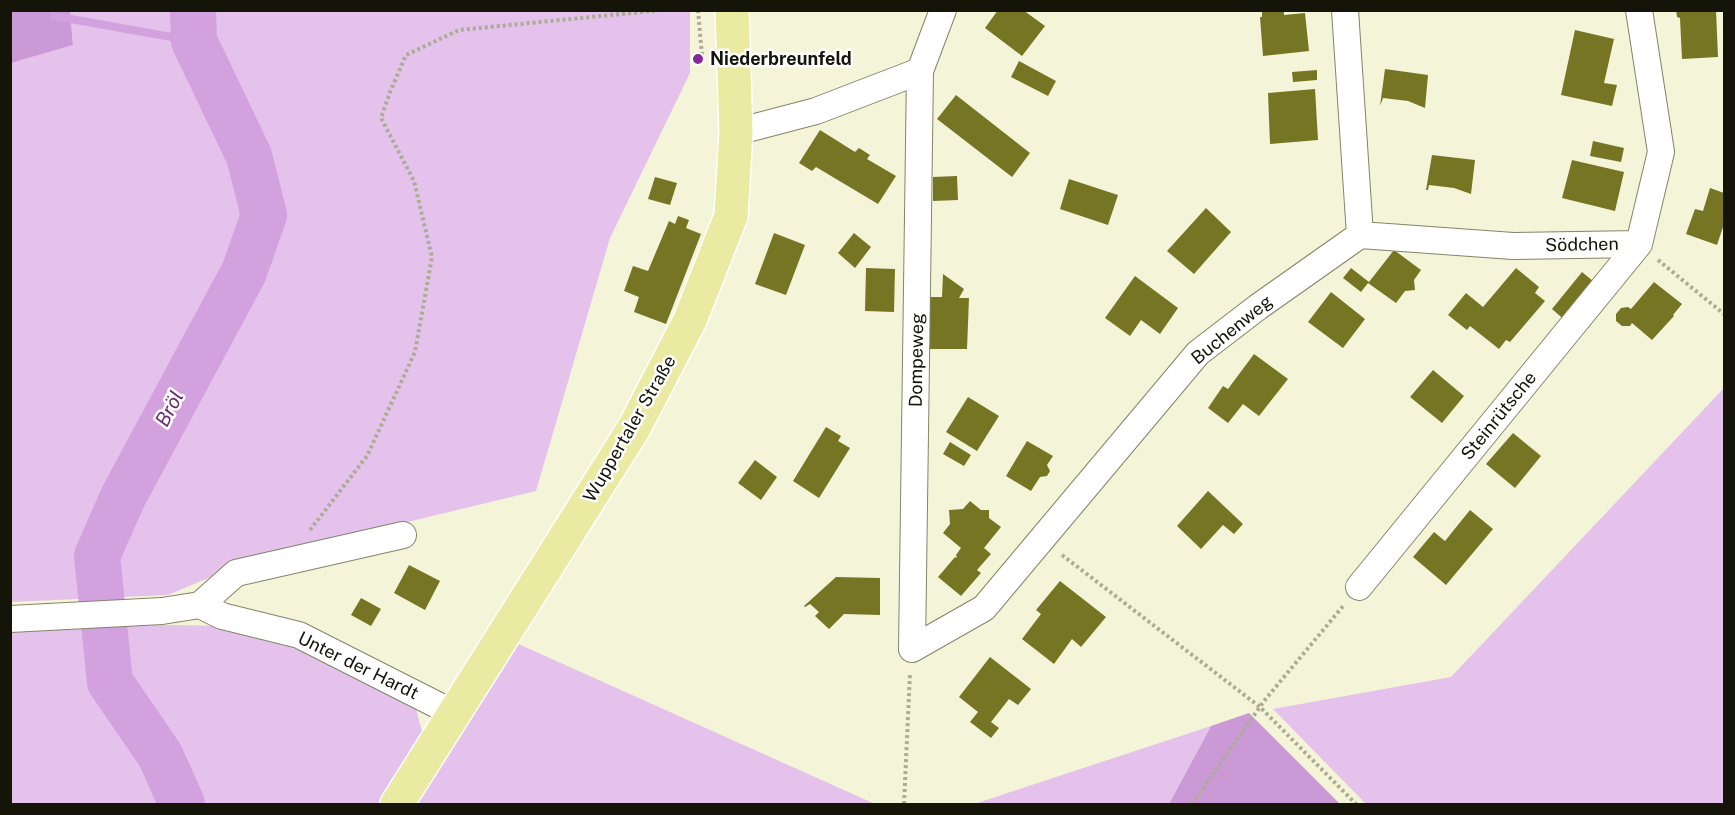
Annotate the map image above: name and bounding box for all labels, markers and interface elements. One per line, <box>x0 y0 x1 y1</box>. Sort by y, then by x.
place label: Niederbreunfeld <box>710 48 852 70</box>
marker: Niederbreunfeld <box>691 52 705 66</box>
street label: Södchen <box>1545 234 1619 256</box>
street label: Buchenweg <box>1187 291 1277 369</box>
street label: Dompeweg <box>905 313 929 407</box>
street label: Wuppertaler Straße <box>579 352 681 506</box>
street label: Steinrütsche <box>1457 367 1541 465</box>
water label: Bröl <box>151 387 189 431</box>
street label: Unter der Hardt <box>294 627 422 705</box>

